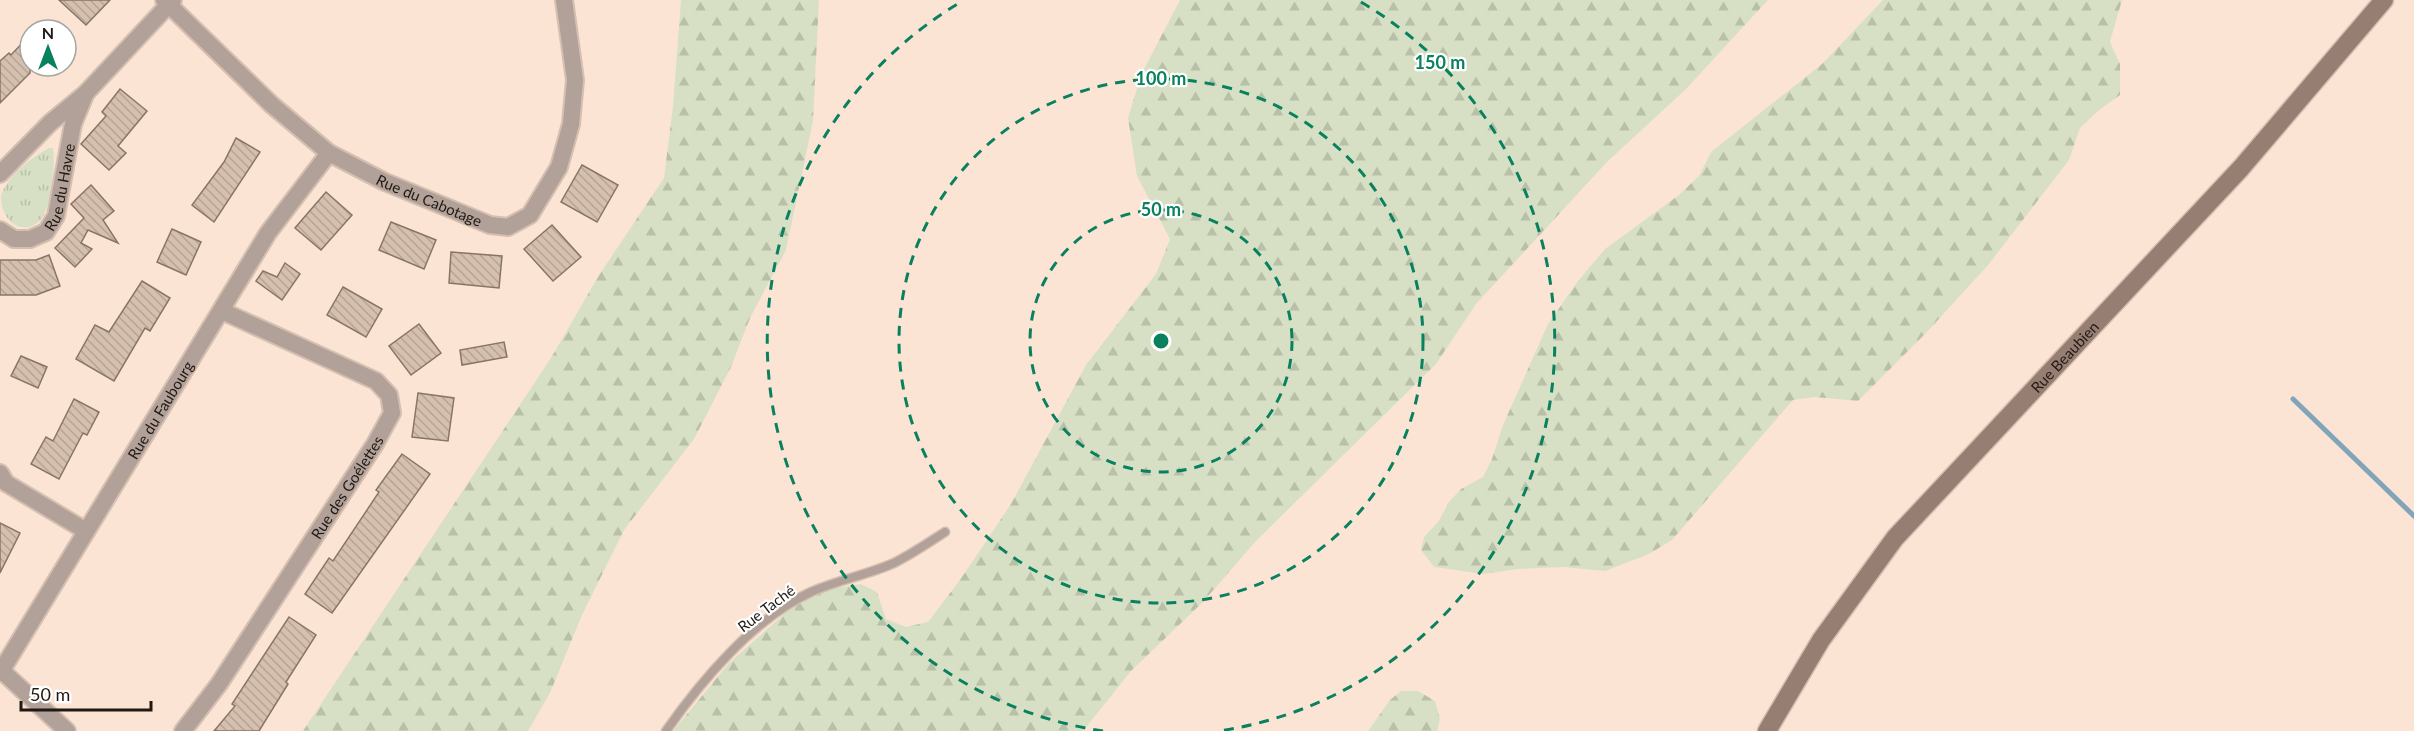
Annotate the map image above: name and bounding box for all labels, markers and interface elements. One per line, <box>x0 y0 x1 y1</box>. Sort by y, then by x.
north arrow <box>18 18 78 78</box>
text: N <box>42 23 54 42</box>
text: 150 m <box>1415 51 1465 73</box>
text: 100 m <box>1136 67 1186 89</box>
street label: Rue du Havre <box>40 142 78 234</box>
street label: Rue du Cabotage <box>373 170 485 230</box>
text: 50 m <box>1141 198 1181 220</box>
street label: Rue Beaubien <box>2027 317 2102 396</box>
centre of rings <box>1151 331 1171 351</box>
street label: Rue du Faubourg <box>124 357 197 462</box>
street label: Rue des Goélettes <box>307 432 387 542</box>
street label: Rue Taché <box>734 581 798 635</box>
scale bar <box>21 674 152 712</box>
text: 50 m <box>30 683 70 705</box>

